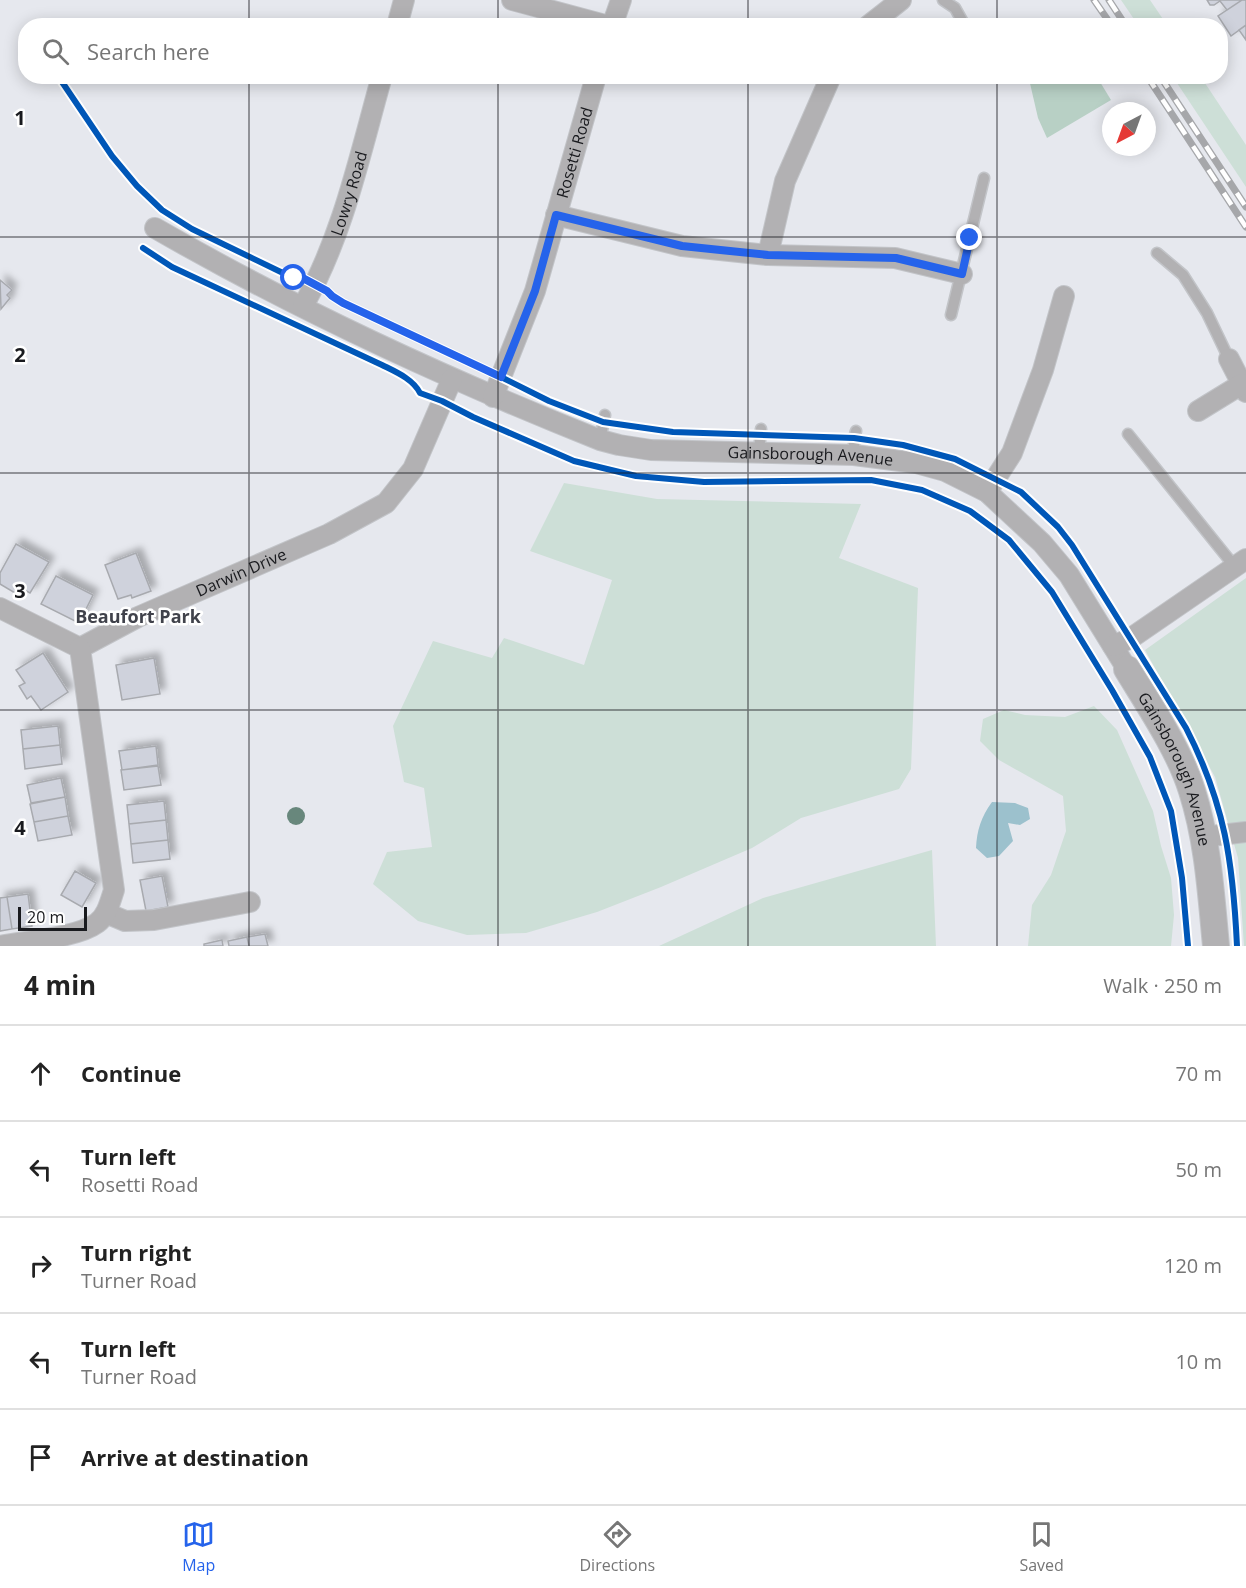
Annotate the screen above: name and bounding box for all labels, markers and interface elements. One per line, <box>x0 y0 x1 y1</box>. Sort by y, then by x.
search box <box>18 18 1228 84</box>
icon: search <box>39 35 72 68</box>
text: Search here <box>87 36 210 66</box>
north arrow <box>1102 102 1156 156</box>
text: 1 <box>14 104 26 131</box>
street label: Rosetti Road <box>551 104 598 201</box>
street label: Lowry Road <box>325 149 372 239</box>
route end <box>956 224 982 250</box>
route start <box>280 264 306 290</box>
text: 2 <box>14 341 26 368</box>
street label: Gainsborough Avenue <box>727 441 895 471</box>
street label: Darwin Drive <box>192 543 290 602</box>
text: 3 <box>14 577 26 604</box>
district label: Beaufort Park <box>75 604 202 628</box>
street label: Gainsborough Avenue <box>1133 688 1216 848</box>
text: 4 <box>14 814 26 841</box>
scale bar <box>18 904 87 932</box>
text: 20 m <box>27 906 64 928</box>
text: 4 min <box>24 967 96 1003</box>
text: Walk · 250 m <box>1103 972 1222 999</box>
icon: ahead <box>24 1057 57 1090</box>
text: Continue <box>81 1058 181 1088</box>
text: 70 m <box>1175 1060 1222 1087</box>
text: Turn left <box>81 1141 176 1171</box>
icon: left <box>24 1153 57 1186</box>
text: 50 m <box>1175 1156 1222 1183</box>
text: Rosetti Road <box>81 1171 198 1198</box>
text: Turn right <box>81 1237 192 1267</box>
icon: right <box>24 1249 57 1282</box>
text: 120 m <box>1164 1252 1222 1279</box>
text: Turner Road <box>81 1267 197 1294</box>
text: Turn left <box>81 1333 176 1363</box>
icon: left <box>24 1345 57 1378</box>
text: 10 m <box>1175 1348 1222 1375</box>
text: Turner Road <box>81 1363 197 1390</box>
icon: arrive <box>24 1441 57 1474</box>
text: Arrive at destination <box>81 1442 309 1472</box>
tab: Map <box>182 1518 215 1576</box>
tab: Directions <box>580 1518 655 1576</box>
tab: Saved <box>1019 1518 1064 1576</box>

